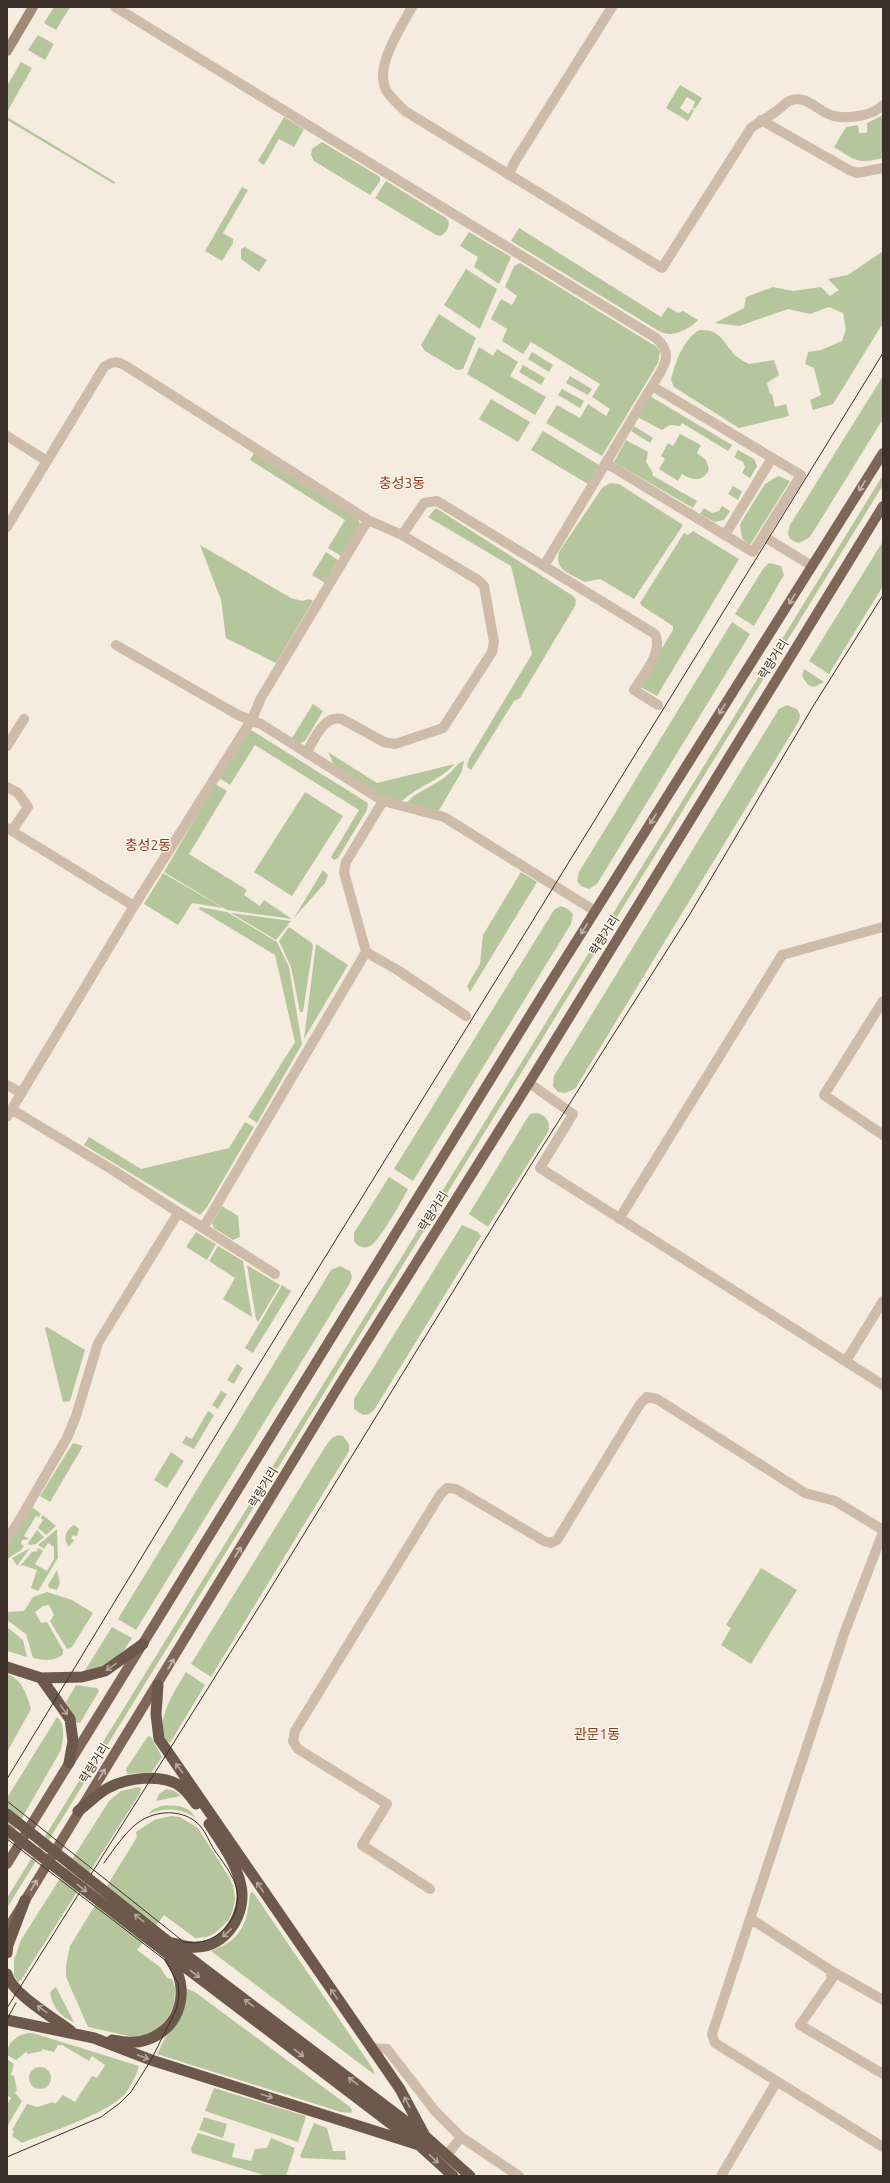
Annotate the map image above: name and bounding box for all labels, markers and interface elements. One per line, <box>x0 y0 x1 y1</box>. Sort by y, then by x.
district label: 충성3동 <box>379 475 425 491</box>
one-way arrow <box>858 480 866 492</box>
one-way arrow <box>787 593 795 605</box>
street label: 락랑거리 <box>756 637 790 681</box>
one-way arrow <box>718 703 726 714</box>
one-way arrow <box>649 813 657 824</box>
district label: 충성2동 <box>125 837 171 853</box>
street label: 락랑거리 <box>587 913 621 957</box>
one-way arrow <box>579 923 587 935</box>
street label: 락랑거리 <box>416 1189 450 1233</box>
street label: 락랑거리 <box>246 1465 280 1509</box>
one-way arrow <box>235 1546 243 1558</box>
one-way arrow <box>167 1658 175 1670</box>
one-way arrow <box>106 1663 117 1671</box>
one-way arrow <box>60 1704 68 1715</box>
district label: 관문1동 <box>574 1726 620 1742</box>
street label: 락랑거리 <box>77 1741 111 1785</box>
one-way arrow <box>175 1763 184 1774</box>
one-way arrow <box>98 1769 106 1780</box>
one-way arrow <box>31 1879 39 1891</box>
one-way arrow <box>256 1882 264 1893</box>
one-way arrow <box>77 1884 88 1892</box>
one-way arrow <box>134 1914 145 1923</box>
one-way arrow <box>222 1928 232 1937</box>
one-way arrow <box>190 1970 201 1979</box>
one-way arrow <box>330 1989 338 2000</box>
one-way arrow <box>244 1998 255 2007</box>
one-way arrow <box>36 2005 47 2013</box>
one-way arrow <box>293 2049 304 2057</box>
one-way arrow <box>137 2054 149 2061</box>
one-way arrow <box>347 2077 358 2085</box>
one-way arrow <box>261 2093 274 2100</box>
one-way arrow <box>403 2096 410 2108</box>
one-way arrow <box>429 2154 439 2163</box>

